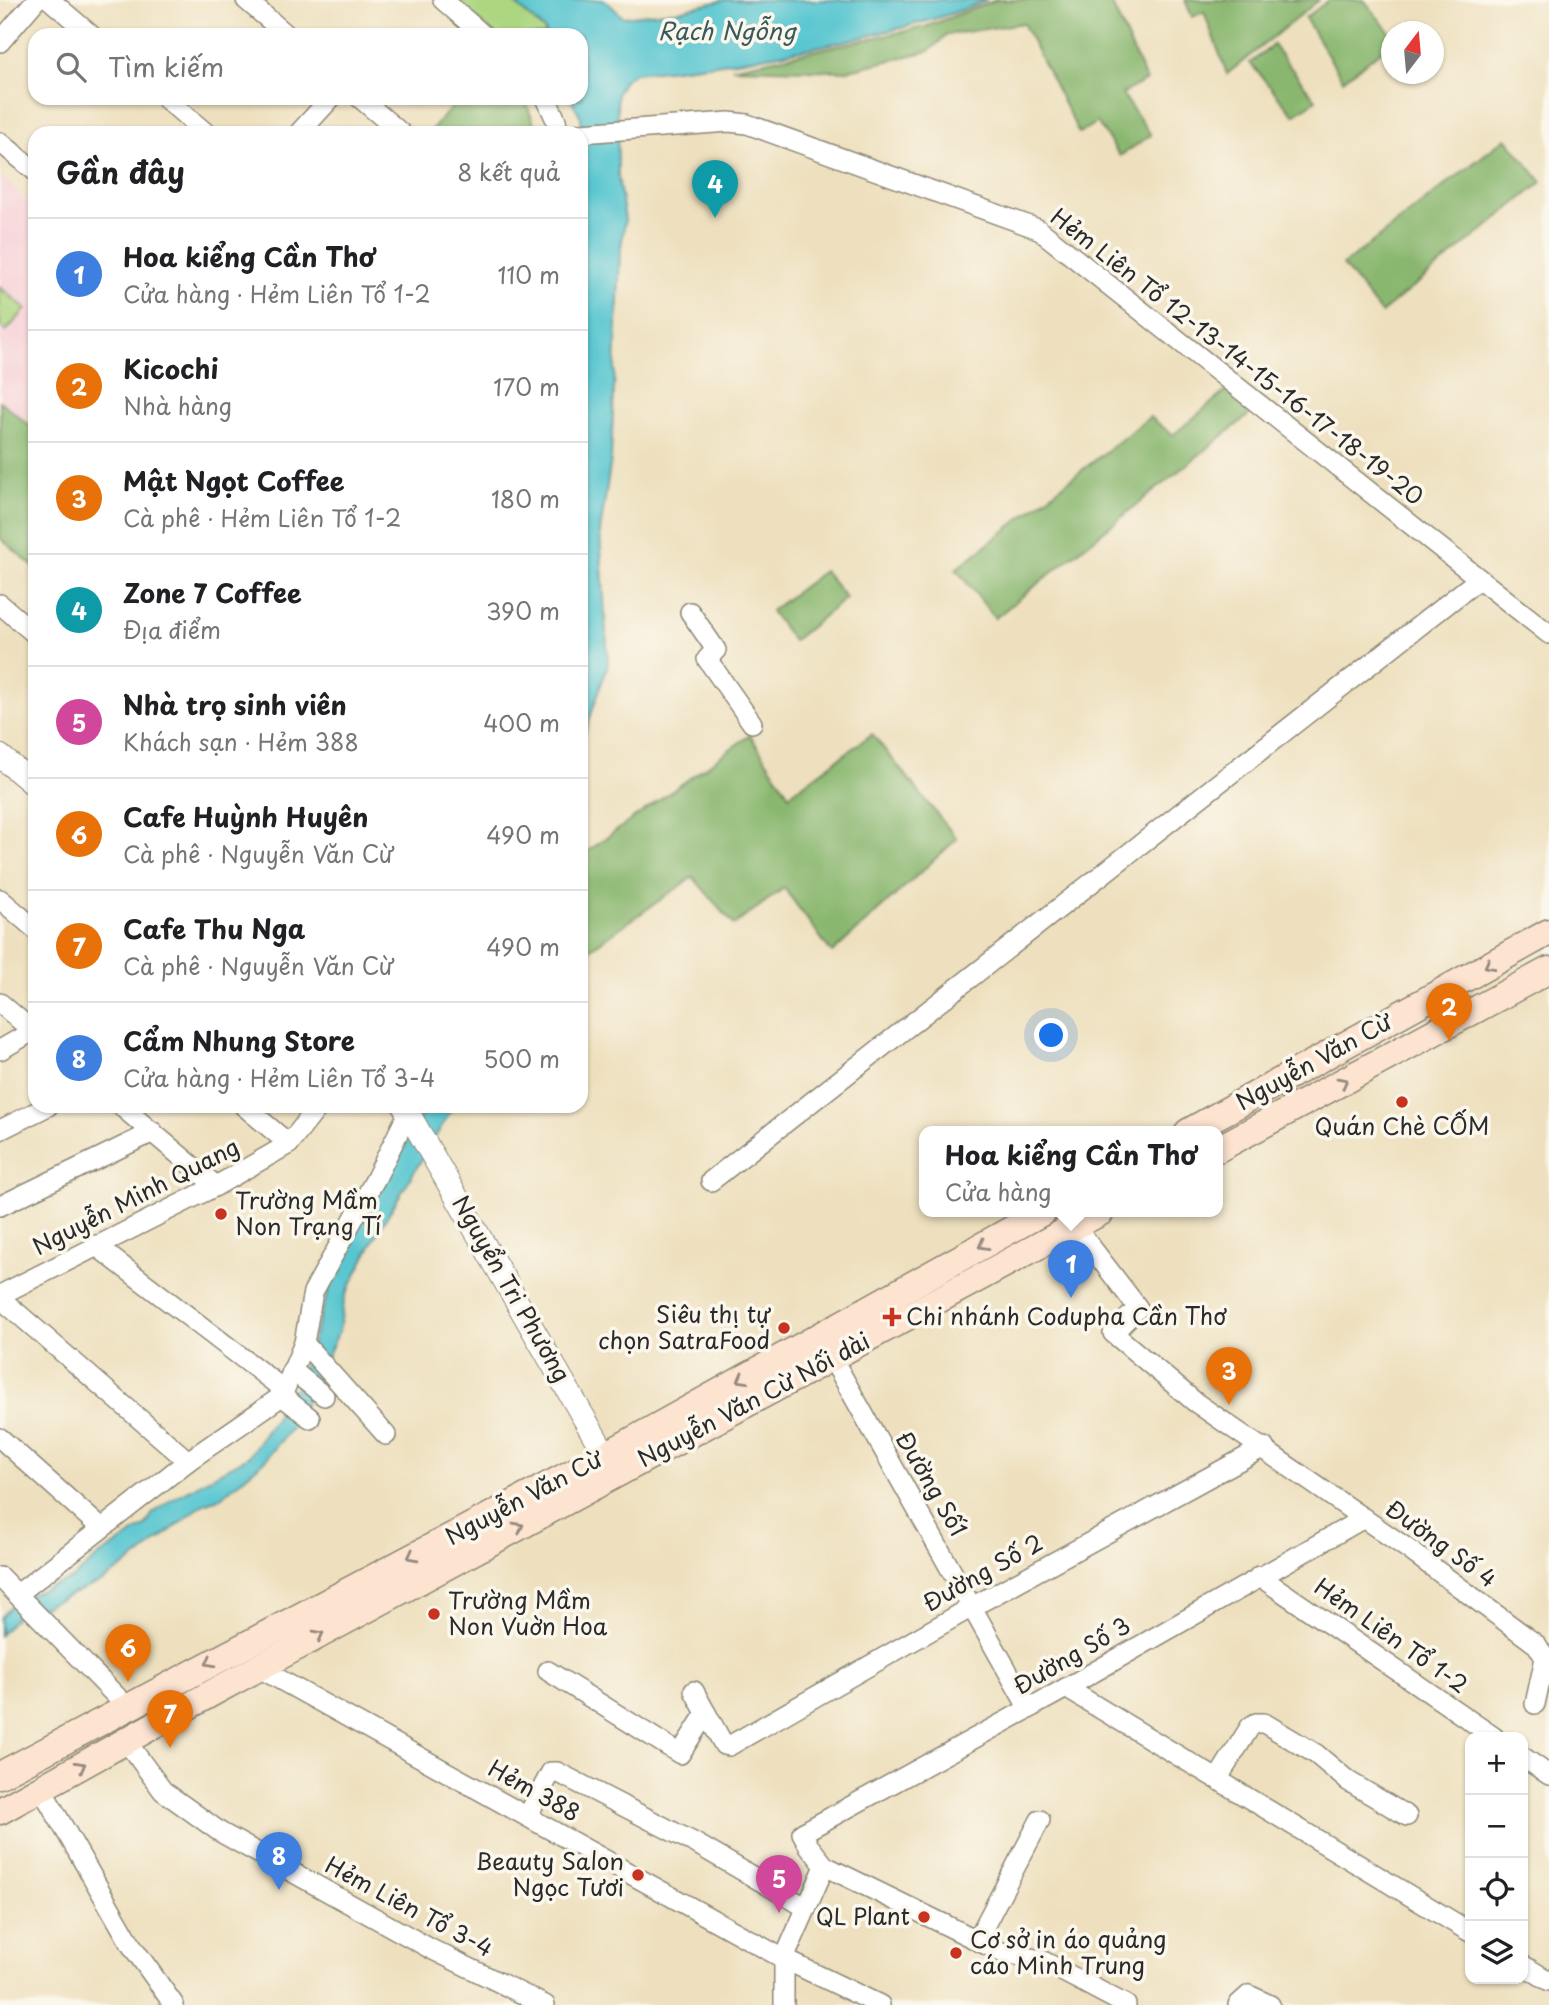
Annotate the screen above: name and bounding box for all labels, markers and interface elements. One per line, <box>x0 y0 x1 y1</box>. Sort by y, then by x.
water label: Rạch Ngỗng <box>658 12 797 48</box>
north arrow <box>1381 21 1444 84</box>
search box <box>28 28 588 105</box>
text: Tìm kiếm <box>108 47 224 86</box>
icon: search <box>52 48 90 86</box>
text: Gần đây <box>56 149 185 194</box>
text: 8 kết quả <box>457 154 560 189</box>
pin: 4 <box>692 160 738 218</box>
street label: Hẻm Liên Tổ 12-13-14-15-16-17-18-19-20 <box>1044 199 1432 513</box>
text: Hoa kiểng Cần Thơ <box>123 237 376 276</box>
text: 1 <box>74 257 85 292</box>
text: 110 m <box>498 257 560 292</box>
text: Cửa hàng · Hẻm Liên Tổ 1-2 <box>123 276 431 311</box>
text: Kicochi <box>123 349 219 388</box>
text: 2 <box>71 369 87 404</box>
text: 170 m <box>493 369 560 404</box>
text: Nhà hàng <box>123 388 232 423</box>
text: Mật Ngọt Coffee <box>123 461 344 500</box>
text: 3 <box>71 481 87 516</box>
text: 180 m <box>491 481 560 516</box>
text: Cà phê · Hẻm Liên Tổ 1-2 <box>123 500 401 535</box>
text: Zone 7 Coffee <box>123 573 302 612</box>
text: 4 <box>71 593 87 628</box>
text: 390 m <box>486 593 560 628</box>
text: Địa điểm <box>123 612 221 647</box>
text: Nhà trọ sinh viên <box>123 685 347 724</box>
text: 5 <box>72 705 86 740</box>
text: 400 m <box>483 705 560 740</box>
text: Khách sạn · Hẻm 388 <box>123 724 359 759</box>
text: Cafe Huỳnh Huyên <box>123 797 368 836</box>
text: 6 <box>71 817 87 852</box>
text: 490 m <box>486 817 560 852</box>
text: Cà phê · Nguyễn Văn Cừ <box>123 836 394 871</box>
text: Cafe Thu Nga <box>123 909 305 948</box>
text: 7 <box>72 929 86 964</box>
text: 490 m <box>486 929 560 964</box>
text: Cà phê · Nguyễn Văn Cừ <box>123 948 394 983</box>
one-way arrow <box>1484 957 1497 970</box>
pin: 2 <box>1426 983 1472 1041</box>
street label: Nguyễn Văn Cừ <box>1229 1003 1399 1118</box>
your location <box>1034 1018 1068 1052</box>
text: Cẩm Nhung Store <box>123 1021 355 1060</box>
text: 8 <box>72 1041 86 1076</box>
text: 500 m <box>483 1041 560 1076</box>
text: Cửa hàng · Hẻm Liên Tổ 3-4 <box>123 1060 435 1095</box>
one-way arrow <box>1335 1077 1348 1090</box>
marker: Quán Chè CỐM <box>1394 1094 1410 1110</box>
place label: Quán Chè CỐM <box>1314 1108 1490 1143</box>
popup <box>919 1126 1223 1217</box>
street label: Nguyễn Minh Quang <box>26 1128 245 1263</box>
text: Hoa kiểng Cần Thơ <box>945 1135 1197 1174</box>
text: Cửa hàng <box>945 1174 1052 1209</box>
place label: Trường Mầm Non Trạng Tí <box>235 1182 382 1243</box>
street label: Nguyển Tri Phương <box>445 1188 580 1388</box>
marker: Trường Mầm Non Trạng Tí <box>213 1206 229 1222</box>
one-way arrow <box>978 1237 991 1250</box>
pin: 1 <box>1048 1240 1094 1298</box>
place label: Siêu thị tự chọn SatraFood <box>598 1296 772 1357</box>
place label: Chi nhánh Codupha Cần Thơ <box>906 1298 1227 1333</box>
marker: Chi nhánh Codupha Cần Thơ <box>884 1309 900 1325</box>
marker: Siêu thị tự chọn SatraFood <box>776 1320 792 1336</box>
street label: Nguyễn Văn Cừ Nối dài <box>631 1323 876 1475</box>
pin: 3 <box>1206 1347 1252 1405</box>
one-way arrow <box>736 1371 749 1384</box>
street label: Đường Số1 <box>888 1424 976 1542</box>
street label: Nguyễn Văn Cừ <box>438 1440 609 1553</box>
street label: Đường Số 4 <box>1379 1490 1505 1595</box>
one-way arrow <box>512 1522 524 1535</box>
street label: Đường Số 2 <box>916 1524 1049 1619</box>
one-way arrow <box>406 1548 419 1562</box>
street label: Hẻm Liên Tổ 1-2 <box>1308 1569 1476 1701</box>
place label: Trường Mầm Non Vuờn Hoa <box>448 1582 608 1643</box>
marker: Trường Mầm Non Vuờn Hoa <box>426 1606 442 1622</box>
street label: Đường Số 3 <box>1006 1607 1136 1702</box>
pin: 6 <box>105 1624 151 1682</box>
one-way arrow <box>312 1630 324 1643</box>
one-way arrow <box>205 1654 217 1668</box>
pin: 7 <box>147 1690 193 1748</box>
map controls <box>1465 1732 1528 1984</box>
button: + <box>1465 1732 1528 1795</box>
street label: Hẻm 388 <box>482 1750 587 1829</box>
one-way arrow <box>74 1761 86 1774</box>
button: − <box>1465 1795 1528 1858</box>
pin: 8 <box>256 1832 302 1890</box>
place label: Beauty Salon Ngọc Tươi <box>475 1843 624 1904</box>
street label: Hẻm Liên Tổ 3-4 <box>320 1847 500 1965</box>
pin: 5 <box>756 1855 802 1913</box>
button: locate <box>1465 1858 1528 1921</box>
marker: Beauty Salon Ngọc Tươi <box>630 1867 646 1883</box>
place label: QL Plant <box>816 1898 910 1933</box>
marker: QL Plant <box>916 1909 932 1925</box>
place label: Cơ sở in áo quảng cáo Minh Trung <box>970 1921 1167 1982</box>
button: layers <box>1465 1921 1528 1984</box>
marker: Cơ sở in áo quảng cáo Minh Trung <box>948 1945 964 1961</box>

